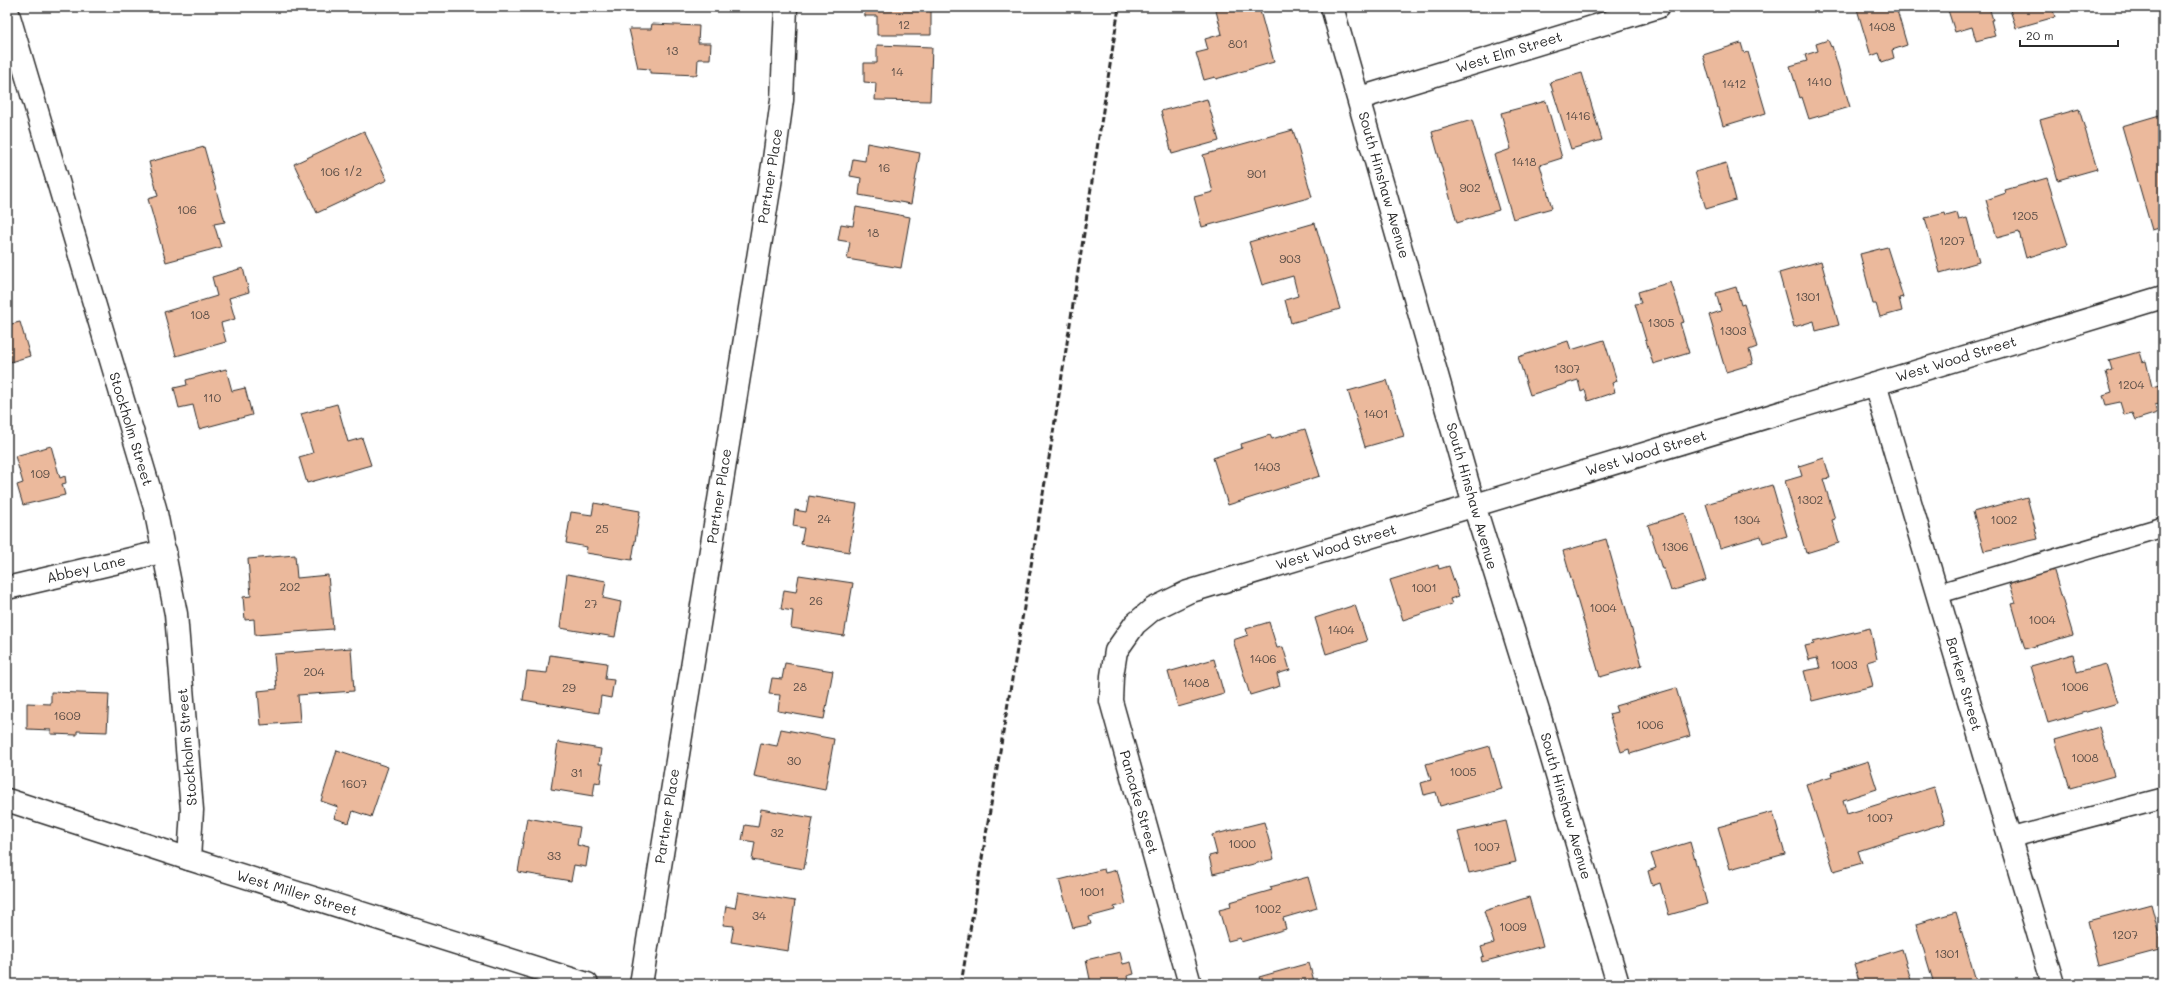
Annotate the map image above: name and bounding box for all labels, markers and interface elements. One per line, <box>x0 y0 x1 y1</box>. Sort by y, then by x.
house number: 12 <box>898 16 910 32</box>
house number: 1408 <box>1868 18 1896 34</box>
scale bar <box>2020 22 2118 48</box>
street label: West Elm Street <box>1453 26 1564 77</box>
text: 20 m <box>2026 27 2054 43</box>
house number: 801 <box>1228 35 1248 51</box>
house number: 13 <box>666 42 678 58</box>
house number: 14 <box>891 63 903 79</box>
house number: 1410 <box>1806 73 1832 89</box>
house number: 1412 <box>1722 75 1746 91</box>
house number: 1416 <box>1565 107 1591 123</box>
street label: South Hinshaw Avenue <box>1354 109 1415 260</box>
street label: Partner Place <box>753 127 786 225</box>
house number: 1418 <box>1511 153 1537 169</box>
house number: 16 <box>878 159 890 175</box>
house number: 106 1/2 <box>320 163 362 179</box>
house number: 901 <box>1247 165 1267 181</box>
house number: 902 <box>1459 179 1481 195</box>
house number: 106 <box>177 201 197 217</box>
house number: 1205 <box>2012 207 2038 223</box>
house number: 18 <box>867 224 879 240</box>
house number: 1207 <box>1939 232 1965 248</box>
house number: 903 <box>1279 250 1301 266</box>
house number: 1301 <box>1795 288 1821 304</box>
house number: 108 <box>190 306 210 322</box>
house number: 1305 <box>1648 314 1674 330</box>
house number: 1303 <box>1720 322 1746 338</box>
street label: West Wood Street <box>1893 331 2019 386</box>
house number: 1307 <box>1554 360 1581 376</box>
street label: Stockholm Street <box>105 370 158 488</box>
house number: 1204 <box>2118 376 2144 392</box>
house number: 110 <box>203 389 222 405</box>
house number: 1401 <box>1363 405 1389 421</box>
street label: South Hinshaw Avenue <box>1442 420 1503 571</box>
street label: West Wood Street <box>1583 425 1709 480</box>
street label: Partner Place <box>702 447 735 545</box>
house number: 1403 <box>1254 458 1280 474</box>
house number: 109 <box>30 465 50 481</box>
house number: 1302 <box>1797 491 1823 507</box>
house number: 24 <box>817 510 831 526</box>
house number: 1304 <box>1734 511 1760 527</box>
house number: 1002 <box>1991 511 2017 527</box>
street label: West Wood Street <box>1273 519 1399 574</box>
house number: 25 <box>595 520 609 536</box>
house number: 1306 <box>1661 538 1689 554</box>
street label: Abbey Lane <box>45 550 127 587</box>
house number: 202 <box>280 578 300 594</box>
house number: 1001 <box>1411 579 1437 595</box>
house number: 26 <box>809 592 823 608</box>
house number: 27 <box>584 595 598 611</box>
house number: 1004 <box>1589 599 1617 615</box>
house number: 1004 <box>2028 611 2056 627</box>
house number: 1404 <box>1328 621 1354 637</box>
street label: Barker Street <box>1942 635 1987 733</box>
house number: 1406 <box>1249 650 1277 666</box>
house number: 1003 <box>1830 656 1858 672</box>
house number: 204 <box>303 663 325 679</box>
house number: 1408 <box>1182 674 1210 690</box>
house number: 28 <box>793 678 807 694</box>
house number: 1006 <box>2061 678 2089 694</box>
house number: 29 <box>562 679 576 695</box>
street label: Stockholm Street <box>172 687 201 807</box>
house number: 1609 <box>53 707 81 723</box>
house number: 1006 <box>1636 716 1664 732</box>
street label: South Hinshaw Avenue <box>1536 730 1597 881</box>
street label: Pancake Street <box>1116 748 1163 856</box>
house number: 1008 <box>2071 749 2099 765</box>
house number: 30 <box>787 752 802 768</box>
house number: 1005 <box>1449 763 1477 779</box>
house number: 31 <box>571 764 583 780</box>
street label: Partner Place <box>650 767 683 865</box>
house number: 1607 <box>341 775 368 791</box>
house number: 1007 <box>1867 809 1894 825</box>
house number: 32 <box>770 824 784 840</box>
house number: 1000 <box>1228 835 1256 851</box>
house number: 1007 <box>1474 838 1501 854</box>
house number: 33 <box>547 847 561 863</box>
street label: West Miller Street <box>234 865 360 920</box>
house number: 1001 <box>1079 883 1105 899</box>
house number: 1002 <box>1255 900 1281 916</box>
house number: 34 <box>752 907 766 923</box>
house number: 1009 <box>1499 918 1527 934</box>
house number: 1207 <box>2112 926 2138 942</box>
house number: 1301 <box>1934 945 1960 961</box>

